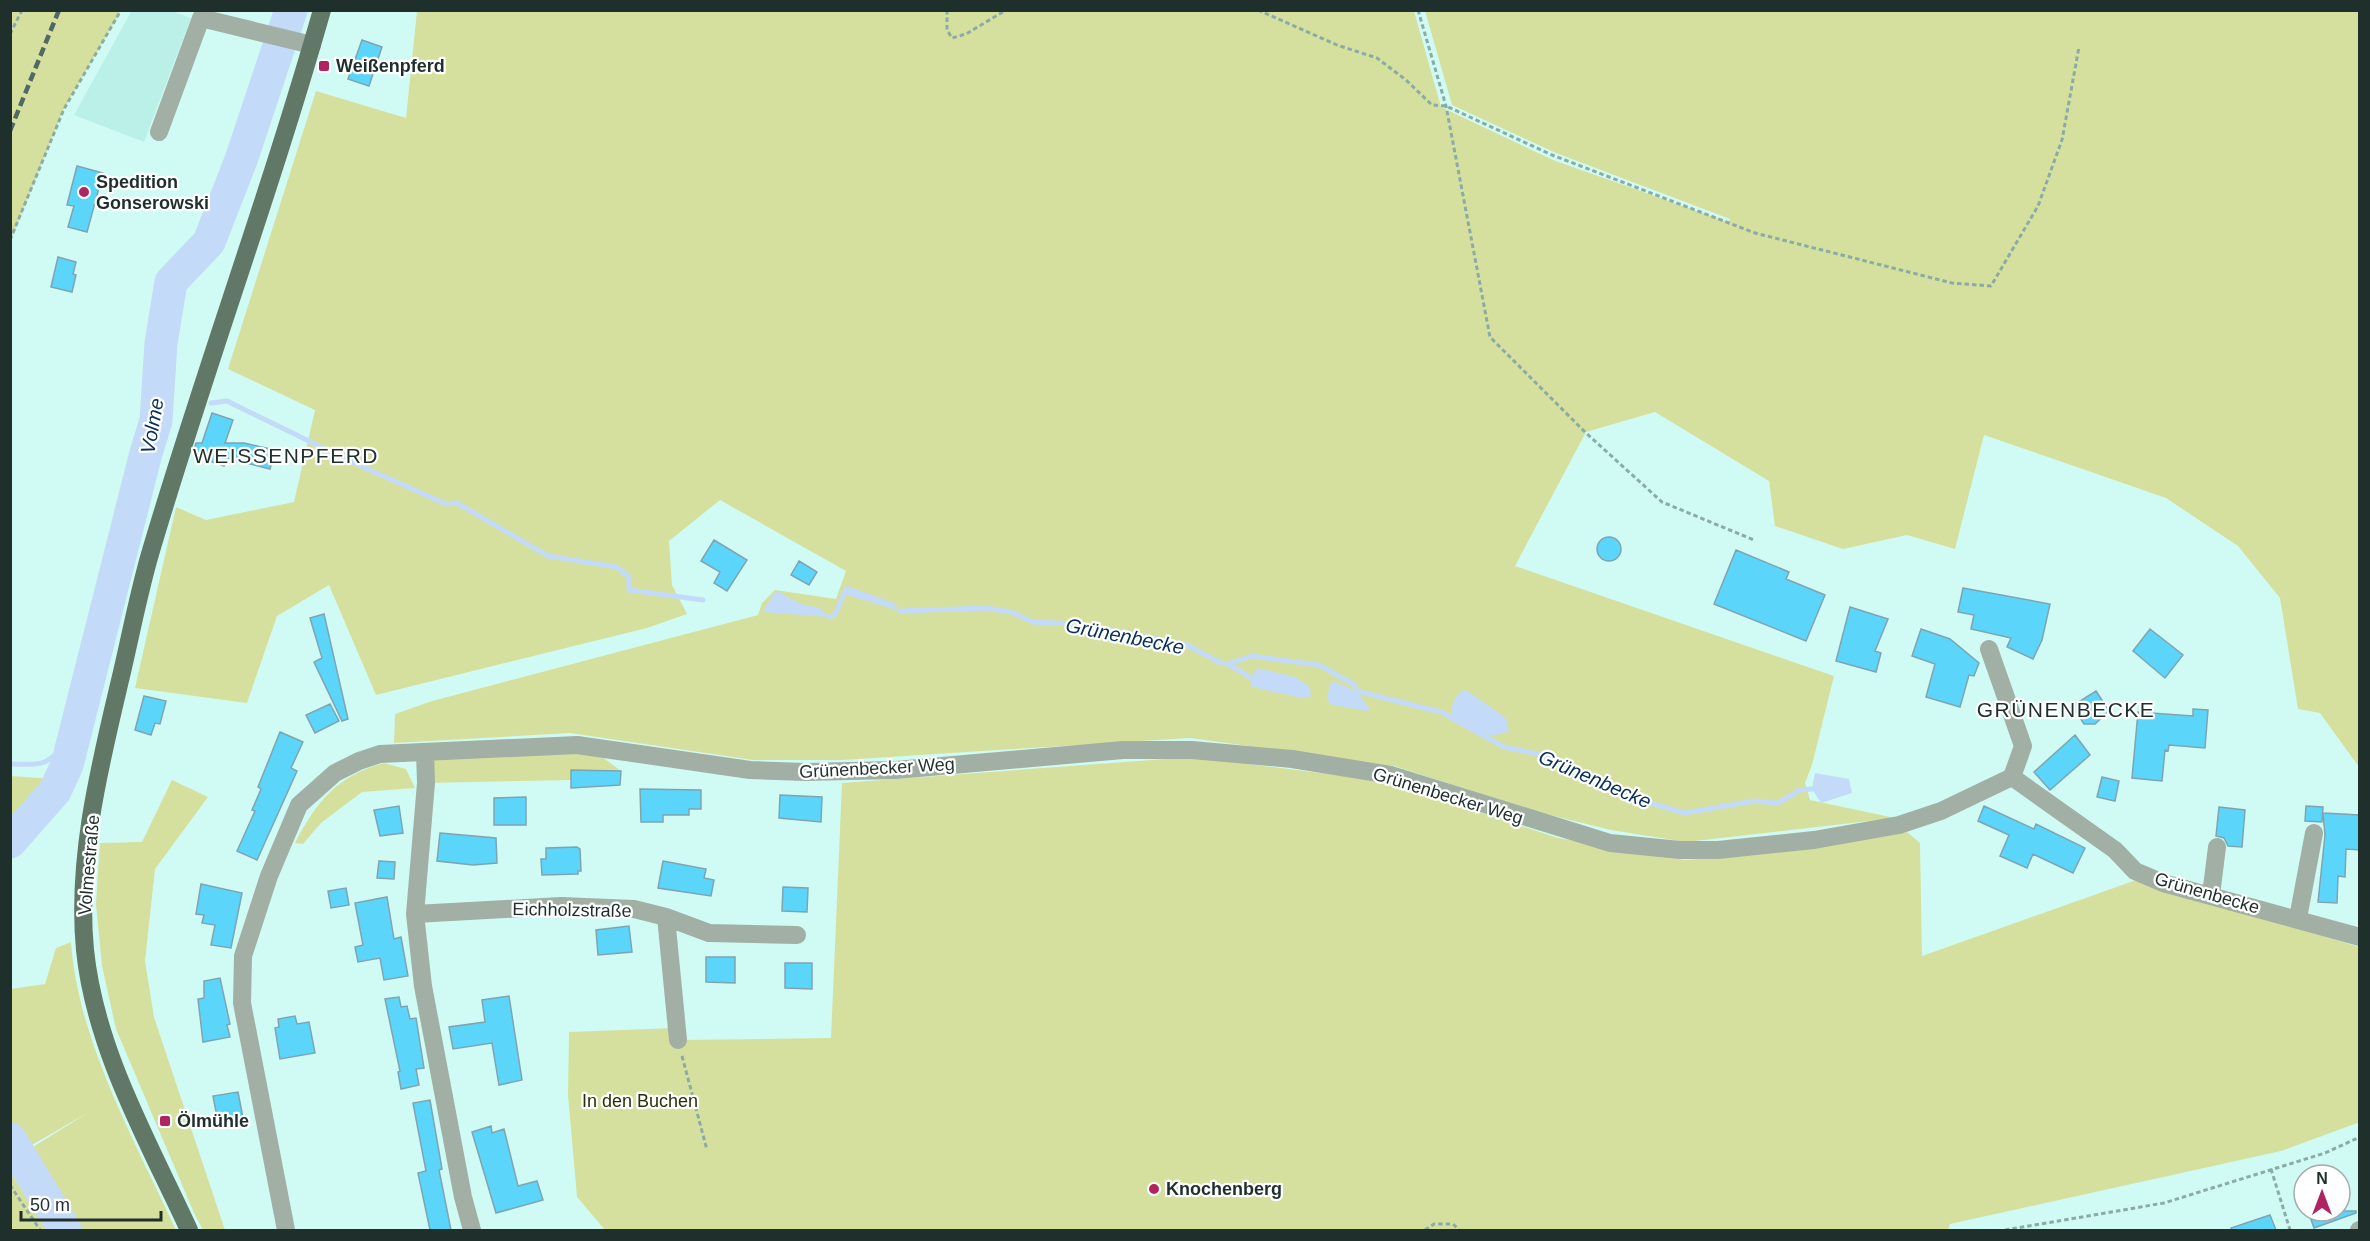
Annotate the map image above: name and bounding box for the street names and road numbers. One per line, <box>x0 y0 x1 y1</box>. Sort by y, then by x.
street label: Grünenbecker Weg <box>799 754 955 782</box>
street label: Grünenbecker Weg <box>1371 764 1525 828</box>
street label: Volmestraße <box>75 814 103 916</box>
street label: Grünenbecke <box>2152 868 2262 918</box>
street label: Eichholzstraße <box>512 899 632 921</box>

